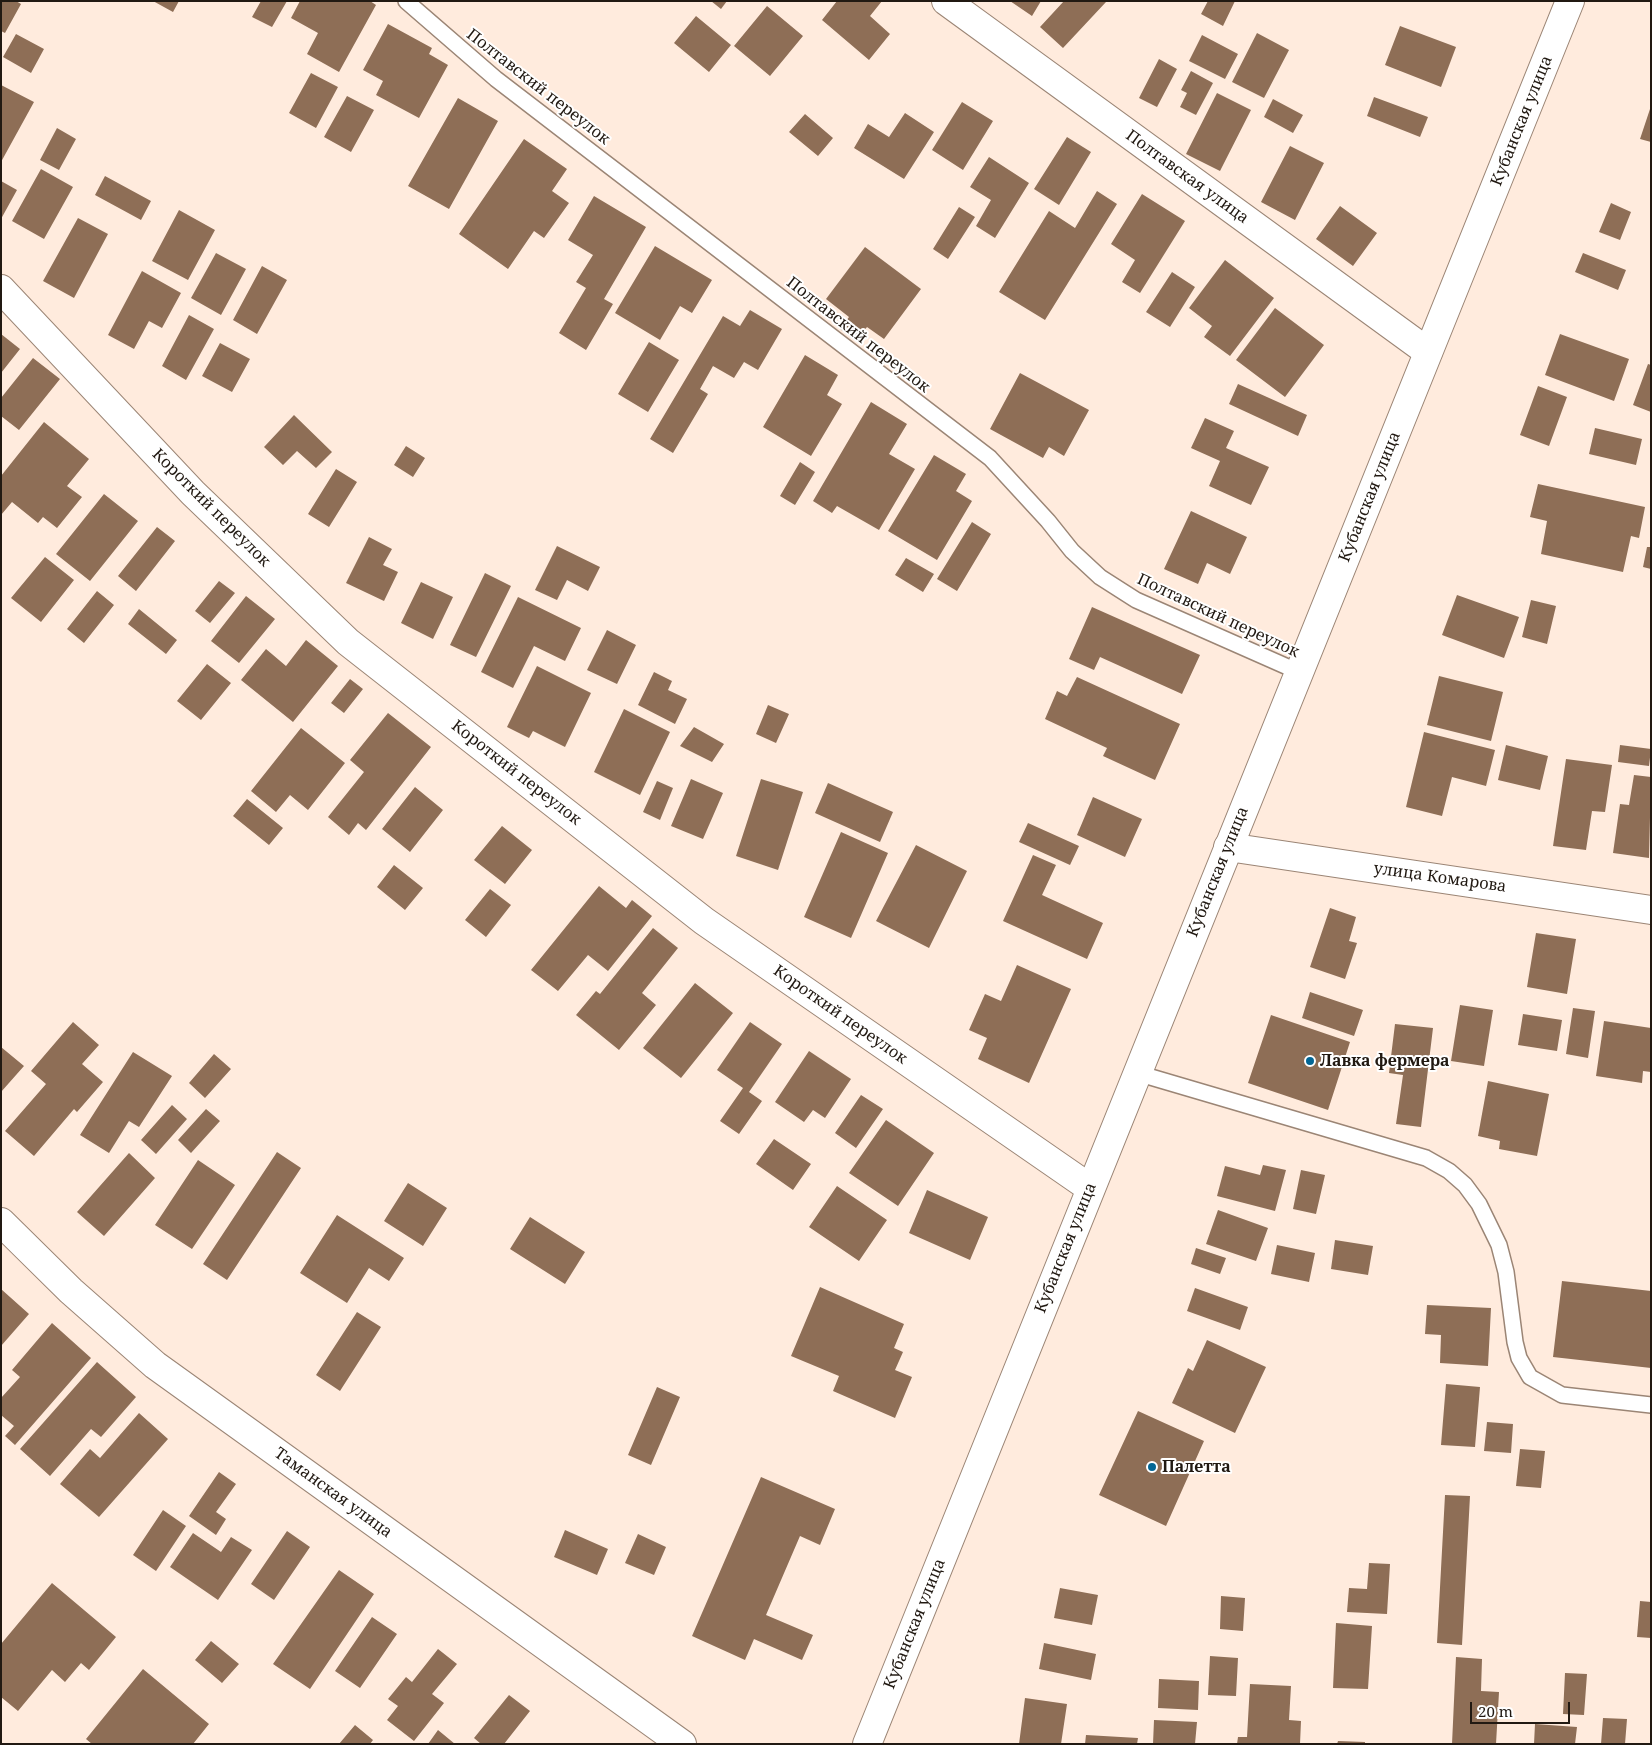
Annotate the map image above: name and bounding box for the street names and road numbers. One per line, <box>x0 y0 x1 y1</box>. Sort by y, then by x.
street label: Полтавский переулок <box>462 25 614 149</box>
street label: Кубанская улица <box>1487 53 1557 189</box>
street label: Полтавская улица <box>1122 126 1252 228</box>
street label: Полтавский переулок <box>782 273 934 397</box>
street label: Кубанская улица <box>1335 429 1405 565</box>
street label: Короткий переулок <box>148 445 274 571</box>
street label: Полтавский переулок <box>1134 570 1302 662</box>
street label: Короткий переулок <box>447 716 585 830</box>
street label: Кубанская улица <box>1183 804 1253 940</box>
street label: улица Комарова <box>1372 859 1508 897</box>
street label: Короткий переулок <box>769 961 911 1069</box>
street label: Кубанская улица <box>1031 1180 1101 1316</box>
street label: Таманская улица <box>270 1444 396 1542</box>
street label: Кубанская улица <box>880 1556 950 1692</box>

